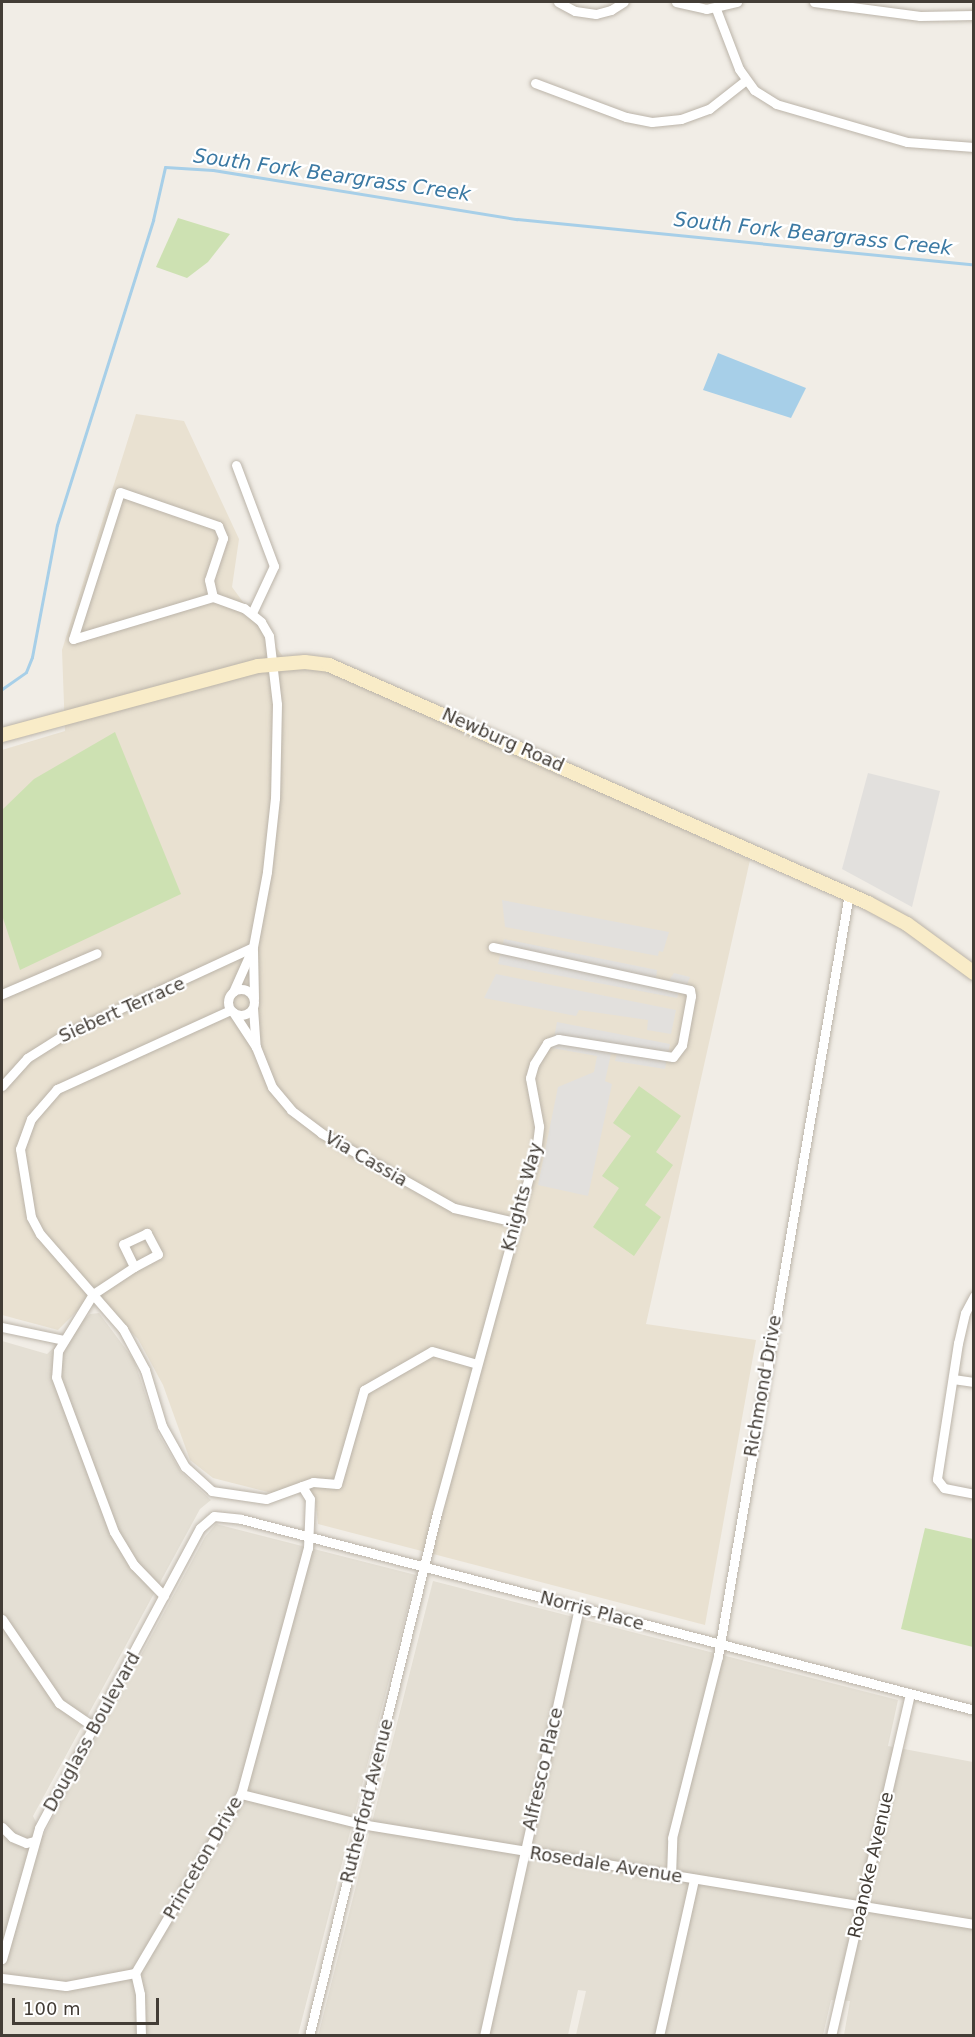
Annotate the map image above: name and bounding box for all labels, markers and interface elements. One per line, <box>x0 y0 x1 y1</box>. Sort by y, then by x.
water label: South Fork Beargrass Creek <box>192 144 472 206</box>
water label: South Fork Beargrass Creek <box>673 207 953 261</box>
street label: Newburg Road <box>439 703 567 777</box>
street label: Siebert Terrace <box>56 973 188 1047</box>
street label: Via Cassia <box>321 1127 411 1191</box>
street label: Knights Way <box>497 1140 547 1254</box>
street label: Richmond Drive <box>740 1313 786 1459</box>
street label: Norris Place <box>538 1587 646 1635</box>
street label: Douglass Boulevard <box>39 1648 145 1816</box>
street label: Alfresco Place <box>518 1705 568 1833</box>
street label: Rutherford Avenue <box>336 1717 398 1885</box>
street label: Roanoke Avenue <box>844 1790 898 1940</box>
street label: Princeton Drive <box>159 1793 247 1923</box>
street label: Rosedale Avenue <box>528 1842 684 1888</box>
scale bar <box>15 1986 162 2024</box>
text: 100 m <box>23 1998 81 2019</box>

